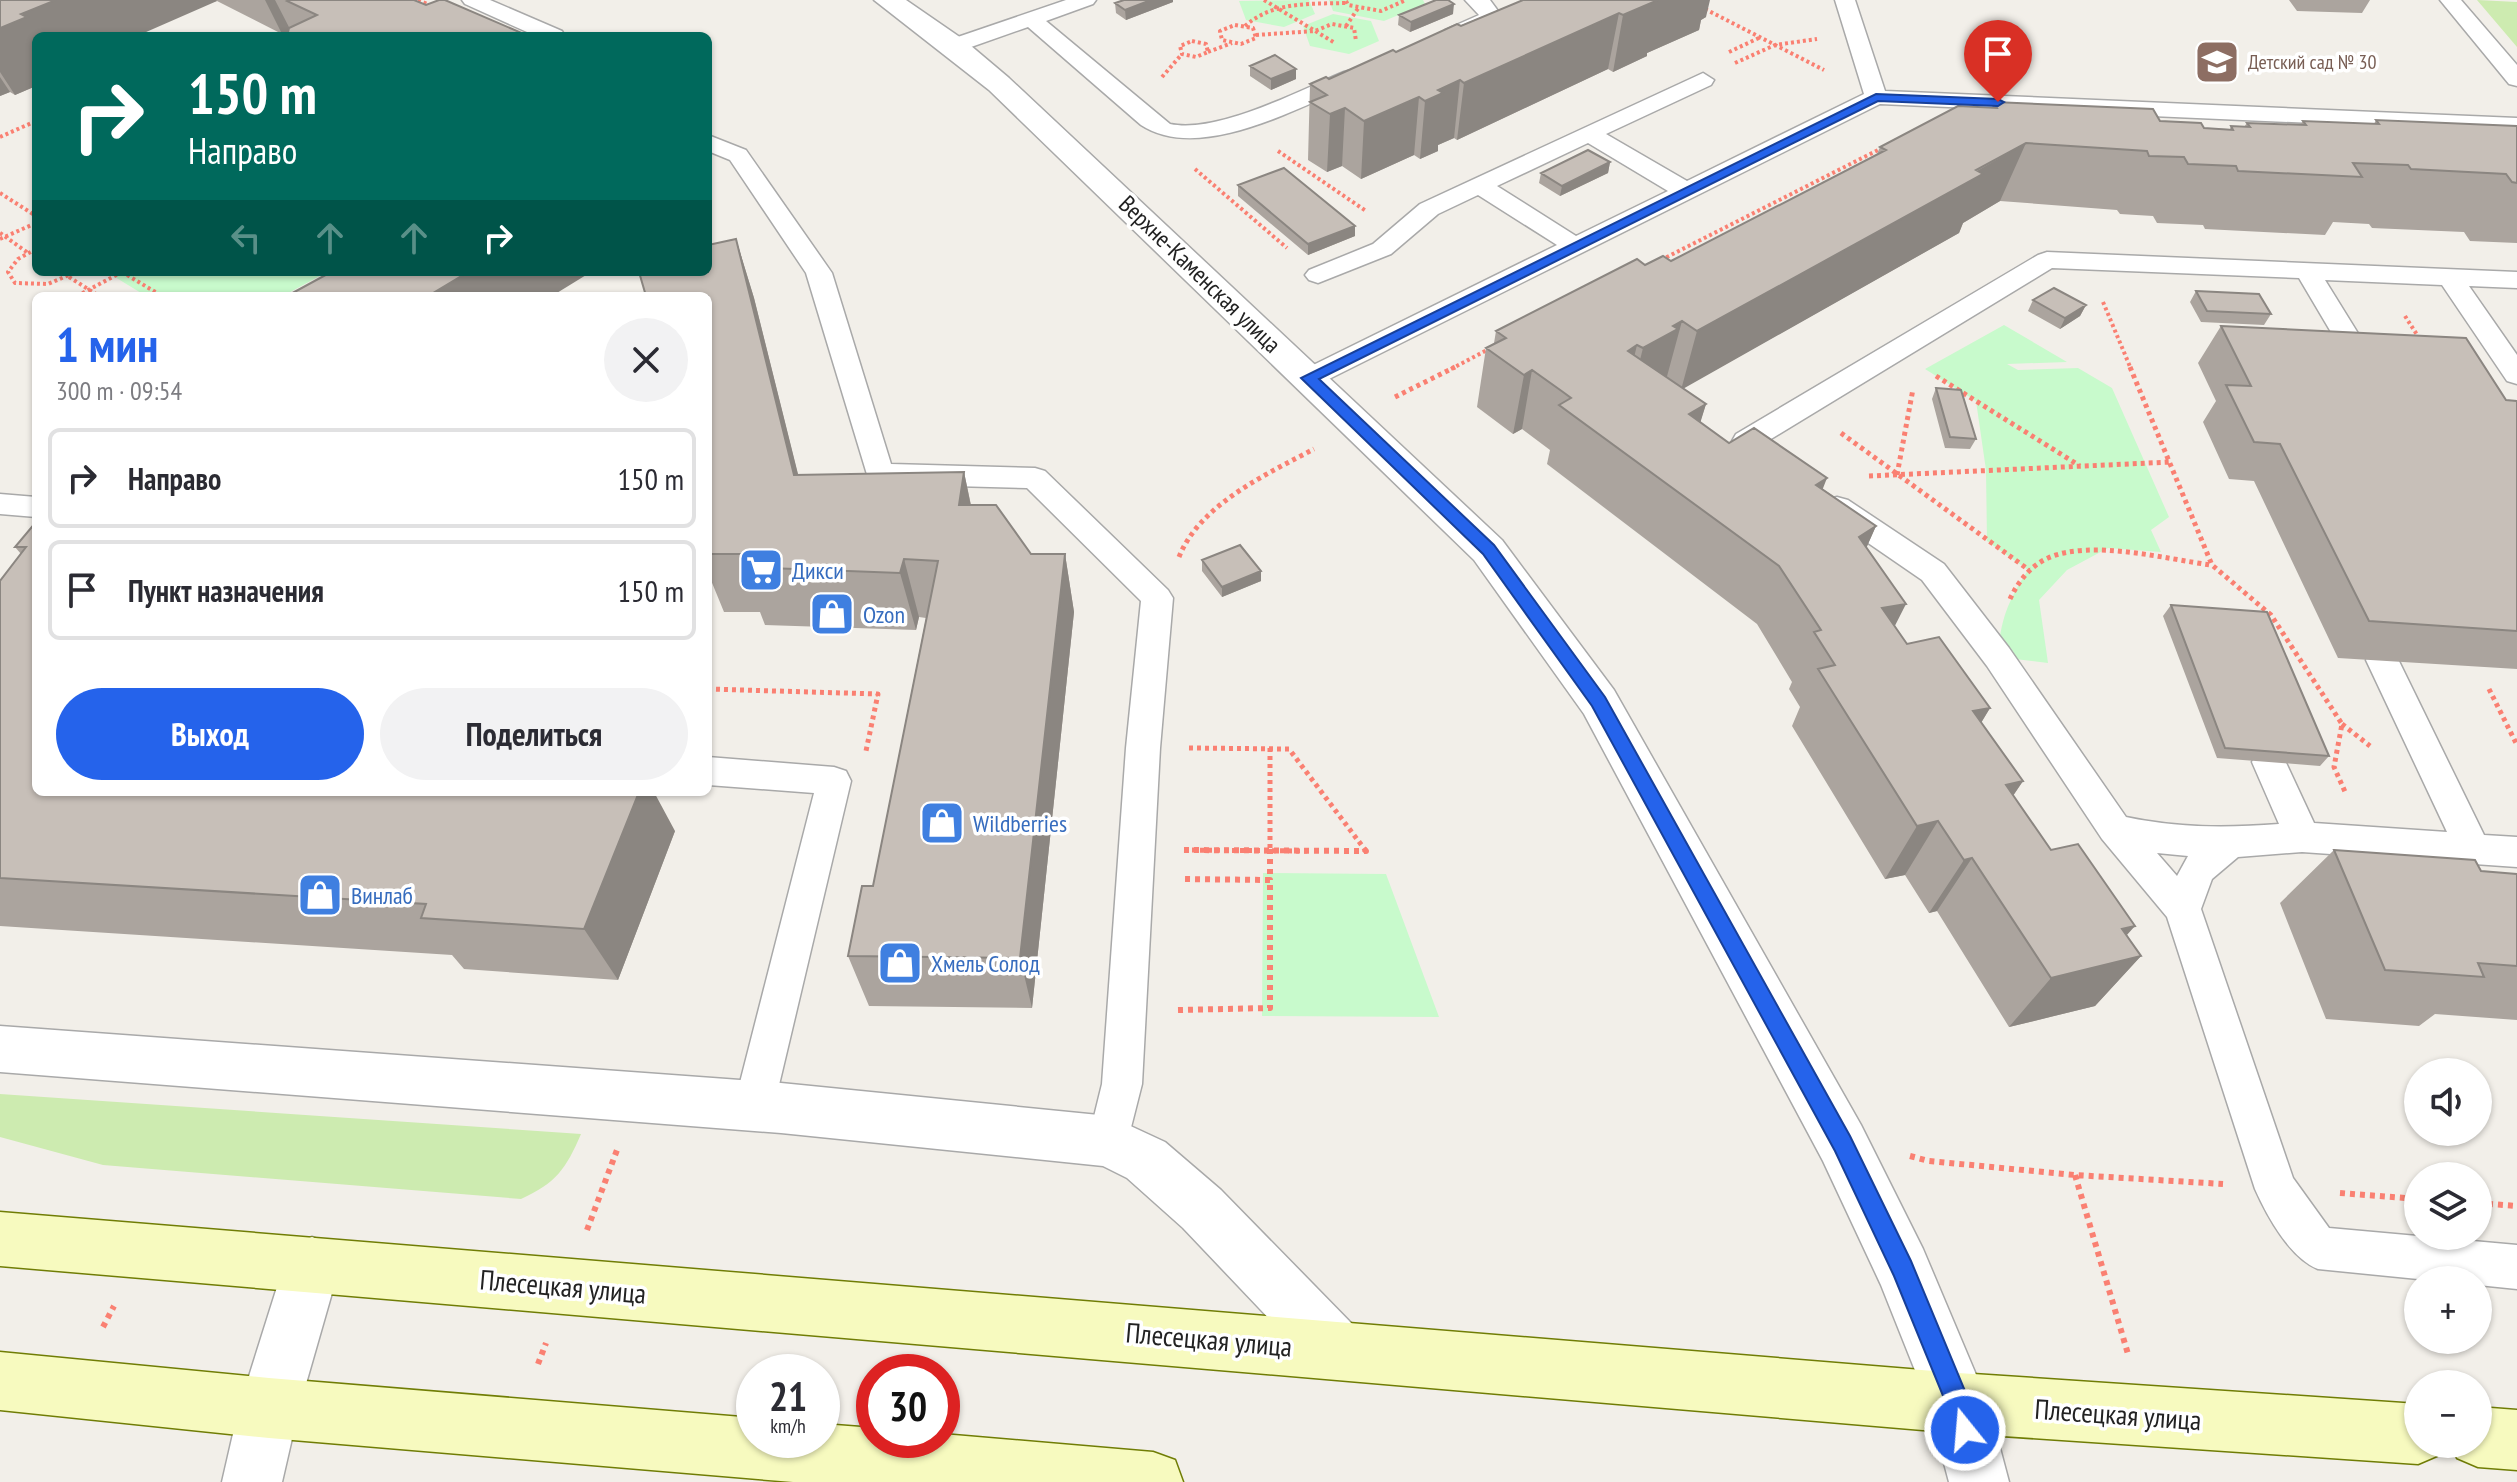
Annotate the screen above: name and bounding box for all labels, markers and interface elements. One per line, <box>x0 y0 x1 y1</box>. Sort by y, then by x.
pin <box>1964 20 2032 102</box>
icon: arrive <box>1976 32 2020 76</box>
school or university icon: Детский сад № 30 <box>2193 38 2241 86</box>
place label: Детский сад № 30 <box>2248 49 2376 75</box>
text: 150 m <box>188 57 317 129</box>
icon: right <box>56 64 160 168</box>
text: Направо <box>188 127 297 174</box>
street label: Верхне-Каменская улица <box>1112 189 1288 359</box>
icon: left <box>224 216 268 260</box>
icon: ahead <box>308 216 352 260</box>
icon: ahead <box>392 216 436 260</box>
icon: right <box>476 216 520 260</box>
text: 1 мин <box>56 313 158 375</box>
button: close <box>604 318 688 402</box>
text: 300 m · 09:54 <box>56 374 182 407</box>
icon: right <box>60 456 104 500</box>
text: Направо <box>128 459 221 498</box>
text: 150 m <box>618 459 684 498</box>
supermarket icon: Дикси <box>737 546 785 594</box>
place label: Дикси <box>792 555 844 586</box>
icon: arrive <box>60 568 104 612</box>
text: Пункт назначения <box>128 571 324 610</box>
text: 150 m <box>618 571 684 610</box>
shop icon: Ozon <box>808 590 856 638</box>
place label: Ozon <box>863 599 905 630</box>
button: Выход <box>56 688 364 780</box>
button: Поделиться <box>380 688 688 780</box>
shop icon: Wildberries <box>918 799 966 847</box>
place label: Wildberries <box>973 808 1067 839</box>
shop icon: Винлаб <box>296 871 344 919</box>
place label: Винлаб <box>351 880 413 911</box>
shop icon: Хмель Солод <box>876 939 924 987</box>
place label: Хмель Солод <box>931 948 1040 979</box>
map controls <box>2404 1058 2492 1458</box>
button: sound <box>2404 1058 2492 1146</box>
button: layers <box>2404 1162 2492 1250</box>
street label: Плесецкая улица <box>478 1260 648 1312</box>
button: + <box>2404 1266 2492 1354</box>
street label: Плесецкая улица <box>1124 1313 1294 1365</box>
speed limit sign: 30 <box>856 1354 960 1458</box>
text: 21 <box>769 1370 807 1422</box>
button: − <box>2404 1370 2492 1458</box>
position arrow <box>1923 1388 2007 1472</box>
street label: Плесецкая улица <box>2033 1390 2203 1438</box>
text: km/h <box>770 1413 806 1439</box>

